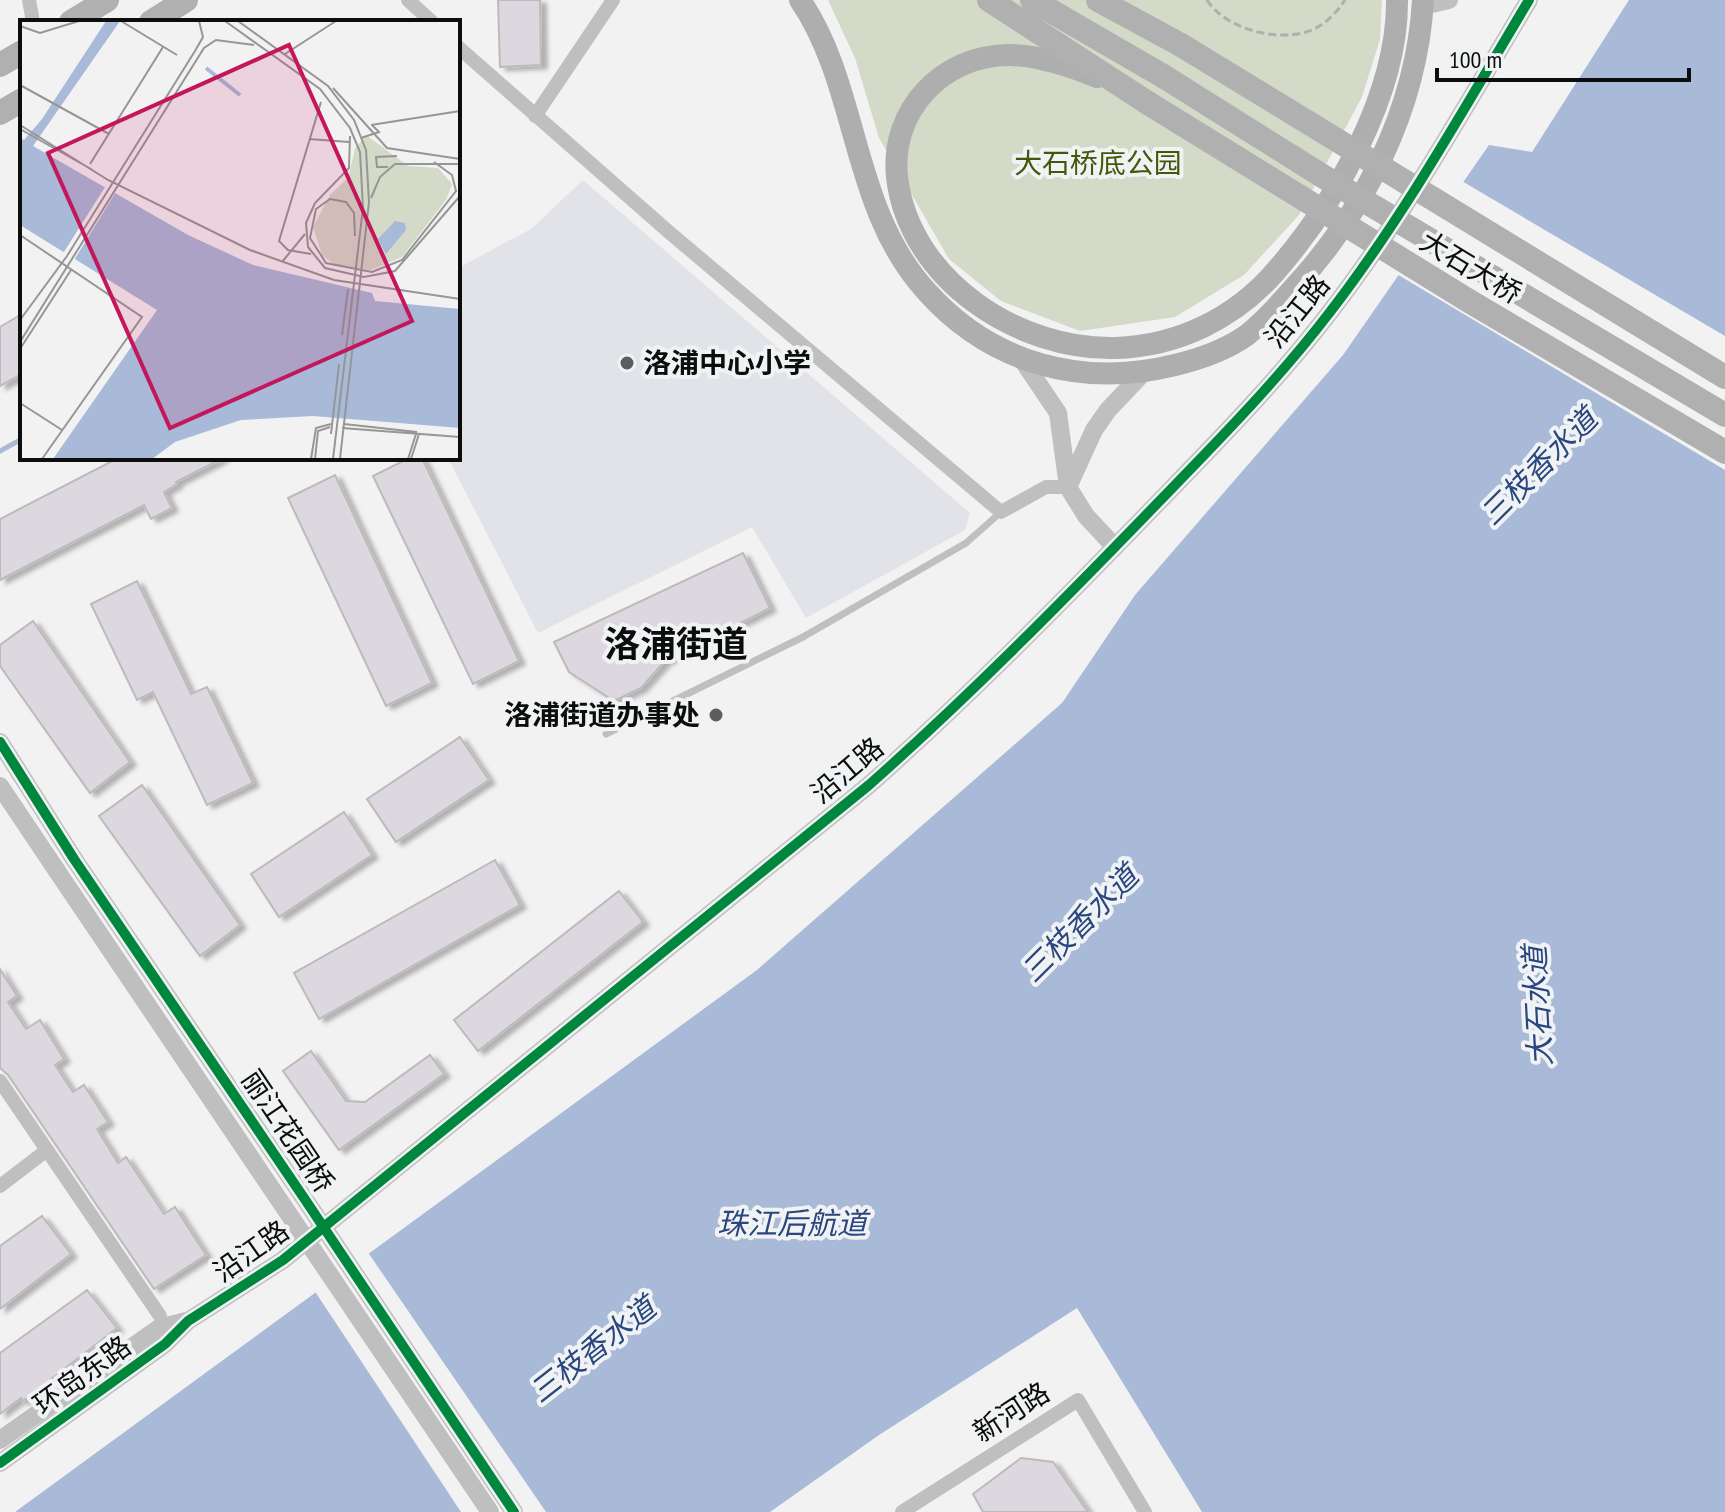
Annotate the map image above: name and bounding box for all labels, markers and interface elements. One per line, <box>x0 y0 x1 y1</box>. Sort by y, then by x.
inset map <box>20 20 460 460</box>
scale bar <box>1437 32 1689 82</box>
text: 100 m <box>1449 44 1502 75</box>
park label: 大石桥底公园 <box>1014 144 1182 181</box>
street label: 大石大桥 <box>1414 222 1529 311</box>
street label: 沿江路 <box>1256 266 1337 355</box>
place label: 洛浦中心小学 <box>643 344 811 381</box>
marker: 洛浦中心小学 <box>618 354 636 372</box>
water label: 三枝香水道 <box>1471 396 1608 533</box>
district label: 洛浦街道 <box>604 620 748 667</box>
place label: 洛浦街道办事处 <box>504 696 700 733</box>
marker: 洛浦街道办事处 <box>707 706 725 724</box>
street label: 沿江路 <box>803 728 891 811</box>
water label: 三枝香水道 <box>1012 853 1149 990</box>
water label: 大石水道 <box>1514 941 1559 1067</box>
street label: 丽江花园桥 <box>234 1062 343 1199</box>
water label: 珠江后航道 <box>717 1203 871 1242</box>
street label: 沿江路 <box>206 1211 296 1290</box>
water label: 三枝香水道 <box>521 1285 666 1410</box>
street label: 环岛东路 <box>26 1327 138 1422</box>
street label: 新河路 <box>965 1373 1056 1450</box>

